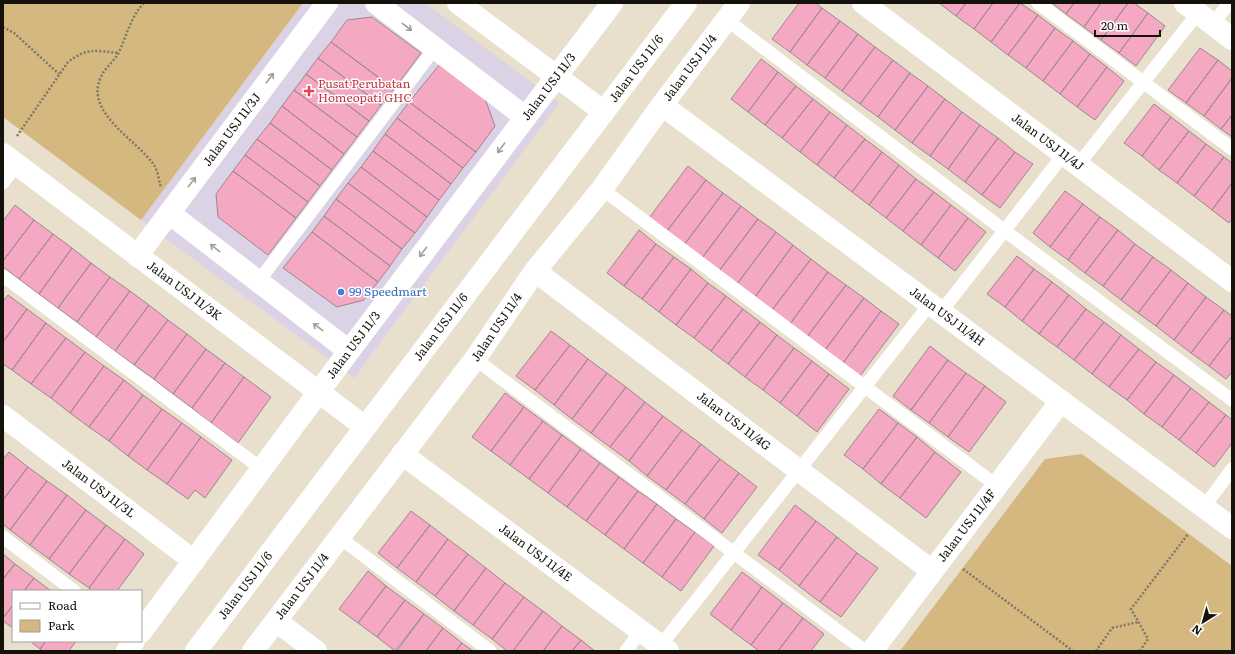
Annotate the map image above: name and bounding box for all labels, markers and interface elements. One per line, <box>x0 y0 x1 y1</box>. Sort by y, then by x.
scale bar <box>1095 12 1160 38</box>
text: 20 m <box>1101 16 1128 34</box>
one-way arrow <box>401 22 412 31</box>
street label: Jalan USJ 11/6 <box>604 30 667 106</box>
street label: Jalan USJ 11/4 <box>658 30 721 104</box>
street label: Jalan USJ 11/3 <box>517 48 579 124</box>
one-way arrow <box>266 73 275 84</box>
place label: Pusat Perubatan Homeopati GHC <box>318 74 412 106</box>
marker: Pusat Perubatan Homeopati GHC <box>303 85 315 97</box>
street label: Jalan USJ 11/3J <box>198 89 265 169</box>
street label: Jalan USJ 11/4J <box>1008 108 1088 175</box>
one-way arrow <box>497 142 505 153</box>
one-way arrow <box>188 177 197 188</box>
one-way arrow <box>209 244 220 253</box>
one-way arrow <box>419 246 428 257</box>
street label: Jalan USJ 11/3K <box>144 256 226 324</box>
place label: 99 Speedmart <box>349 282 427 300</box>
street label: Jalan USJ 11/4H <box>906 282 989 350</box>
marker: 99 Speedmart <box>336 287 346 297</box>
street label: Jalan USJ 11/6 <box>409 289 472 364</box>
street label: Jalan USJ 11/4 <box>466 289 526 365</box>
street label: Jalan USJ 11/3 <box>321 307 384 382</box>
one-way arrow <box>313 323 324 332</box>
street label: Jalan USJ 11/4G <box>693 386 775 454</box>
street label: Jalan USJ 11/3L <box>59 454 140 522</box>
street label: Jalan USJ 11/4F <box>932 485 999 565</box>
street label: Jalan USJ 11/4E <box>496 519 577 585</box>
street label: Jalan USJ 11/6 <box>213 547 276 623</box>
street label: Jalan USJ 11/4 <box>270 548 333 623</box>
legend <box>12 590 142 642</box>
text: Road <box>48 596 78 614</box>
north arrow <box>1183 602 1223 642</box>
text: Park <box>48 616 75 634</box>
text: N <box>1188 622 1205 640</box>

